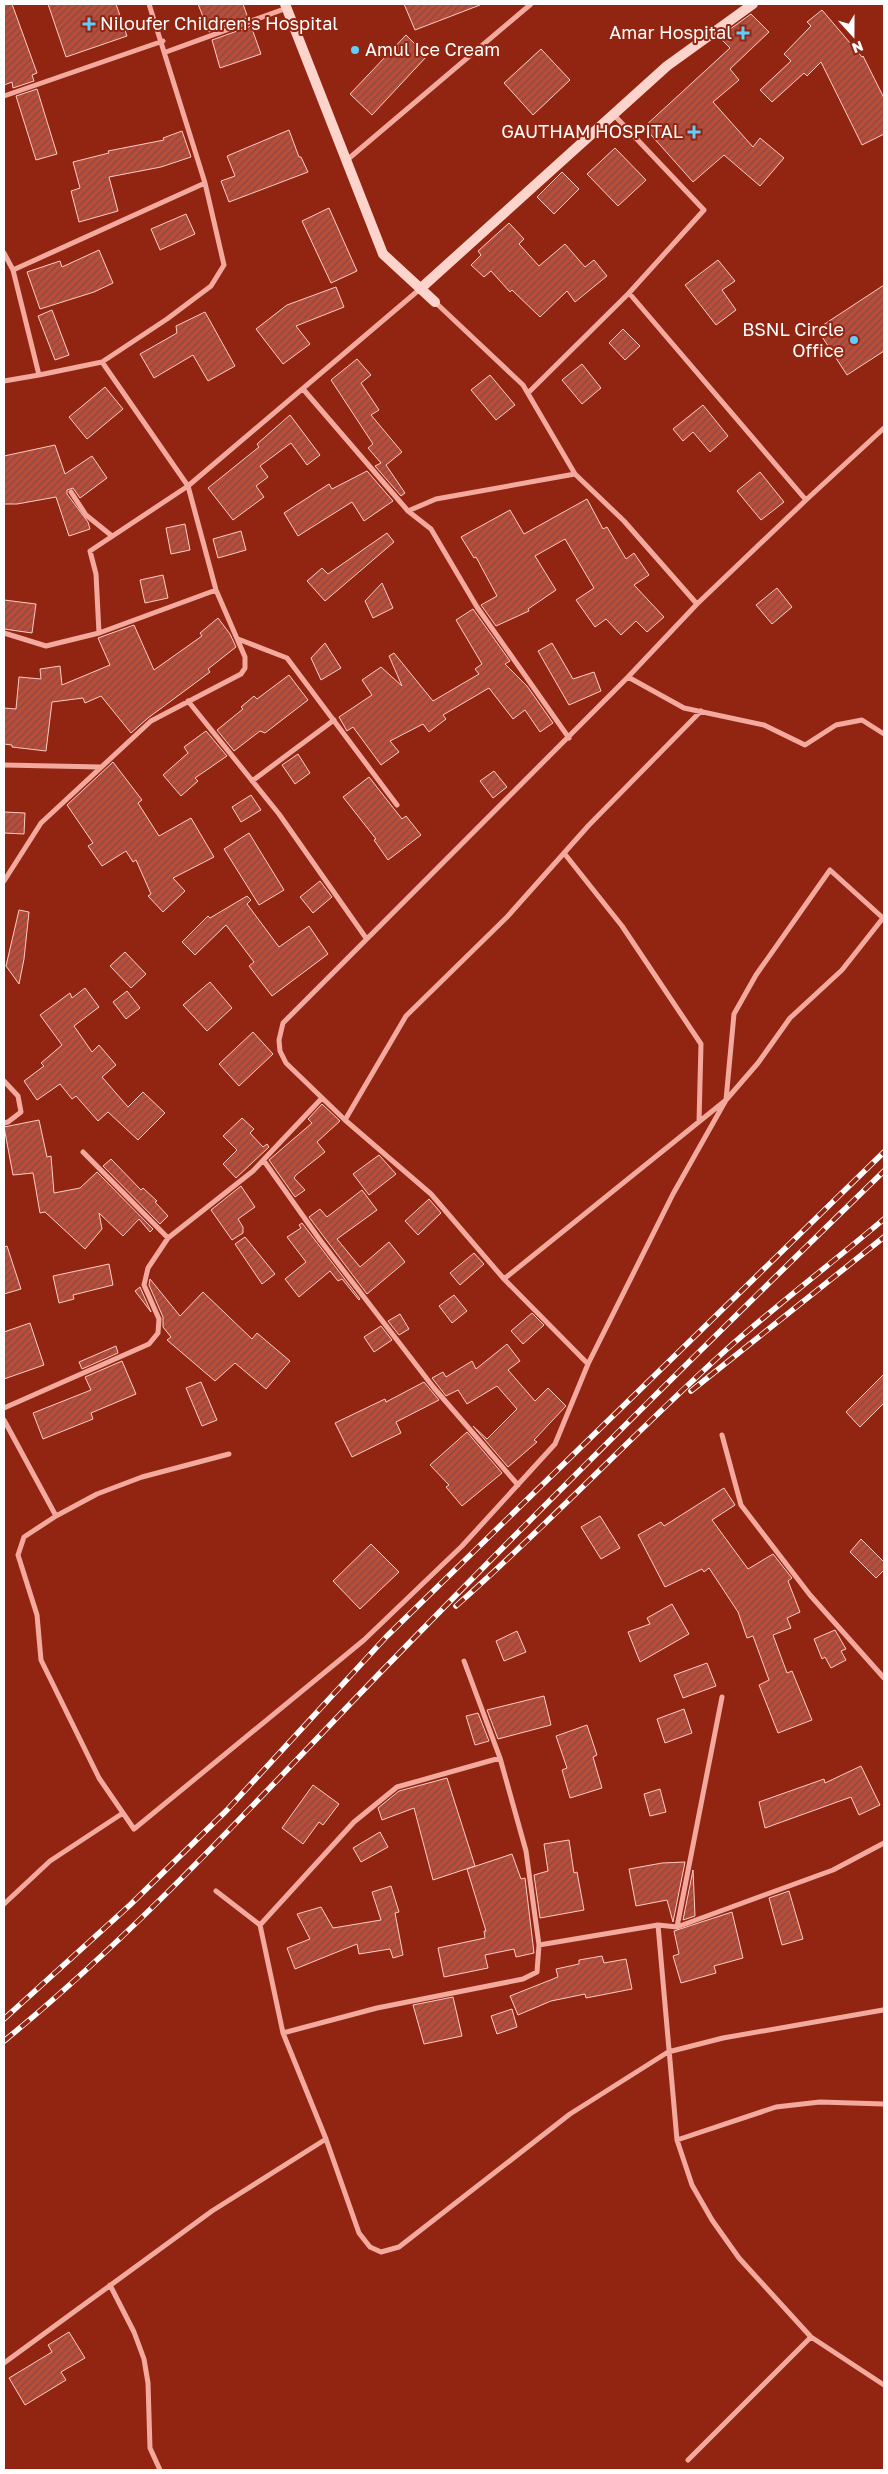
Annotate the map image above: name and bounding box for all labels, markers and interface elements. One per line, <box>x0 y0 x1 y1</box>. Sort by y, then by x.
north arrow <box>828 10 878 60</box>
place label: Niloufer Children's Hospital <box>100 12 338 34</box>
marker: Niloufer Children's Hospital <box>82 17 96 31</box>
place label: Amar Hospital <box>609 21 732 43</box>
marker: Amar Hospital <box>736 26 750 40</box>
place label: Amul Ice Cream <box>365 38 500 60</box>
text: N <box>850 38 866 57</box>
marker: Amul Ice Cream <box>349 44 361 56</box>
place label: GAUTHAM HOSPITAL <box>501 120 683 142</box>
marker: GAUTHAM HOSPITAL <box>687 125 701 139</box>
place label: BSNL Circle Office <box>742 318 844 361</box>
marker: BSNL Circle Office <box>848 334 860 346</box>

